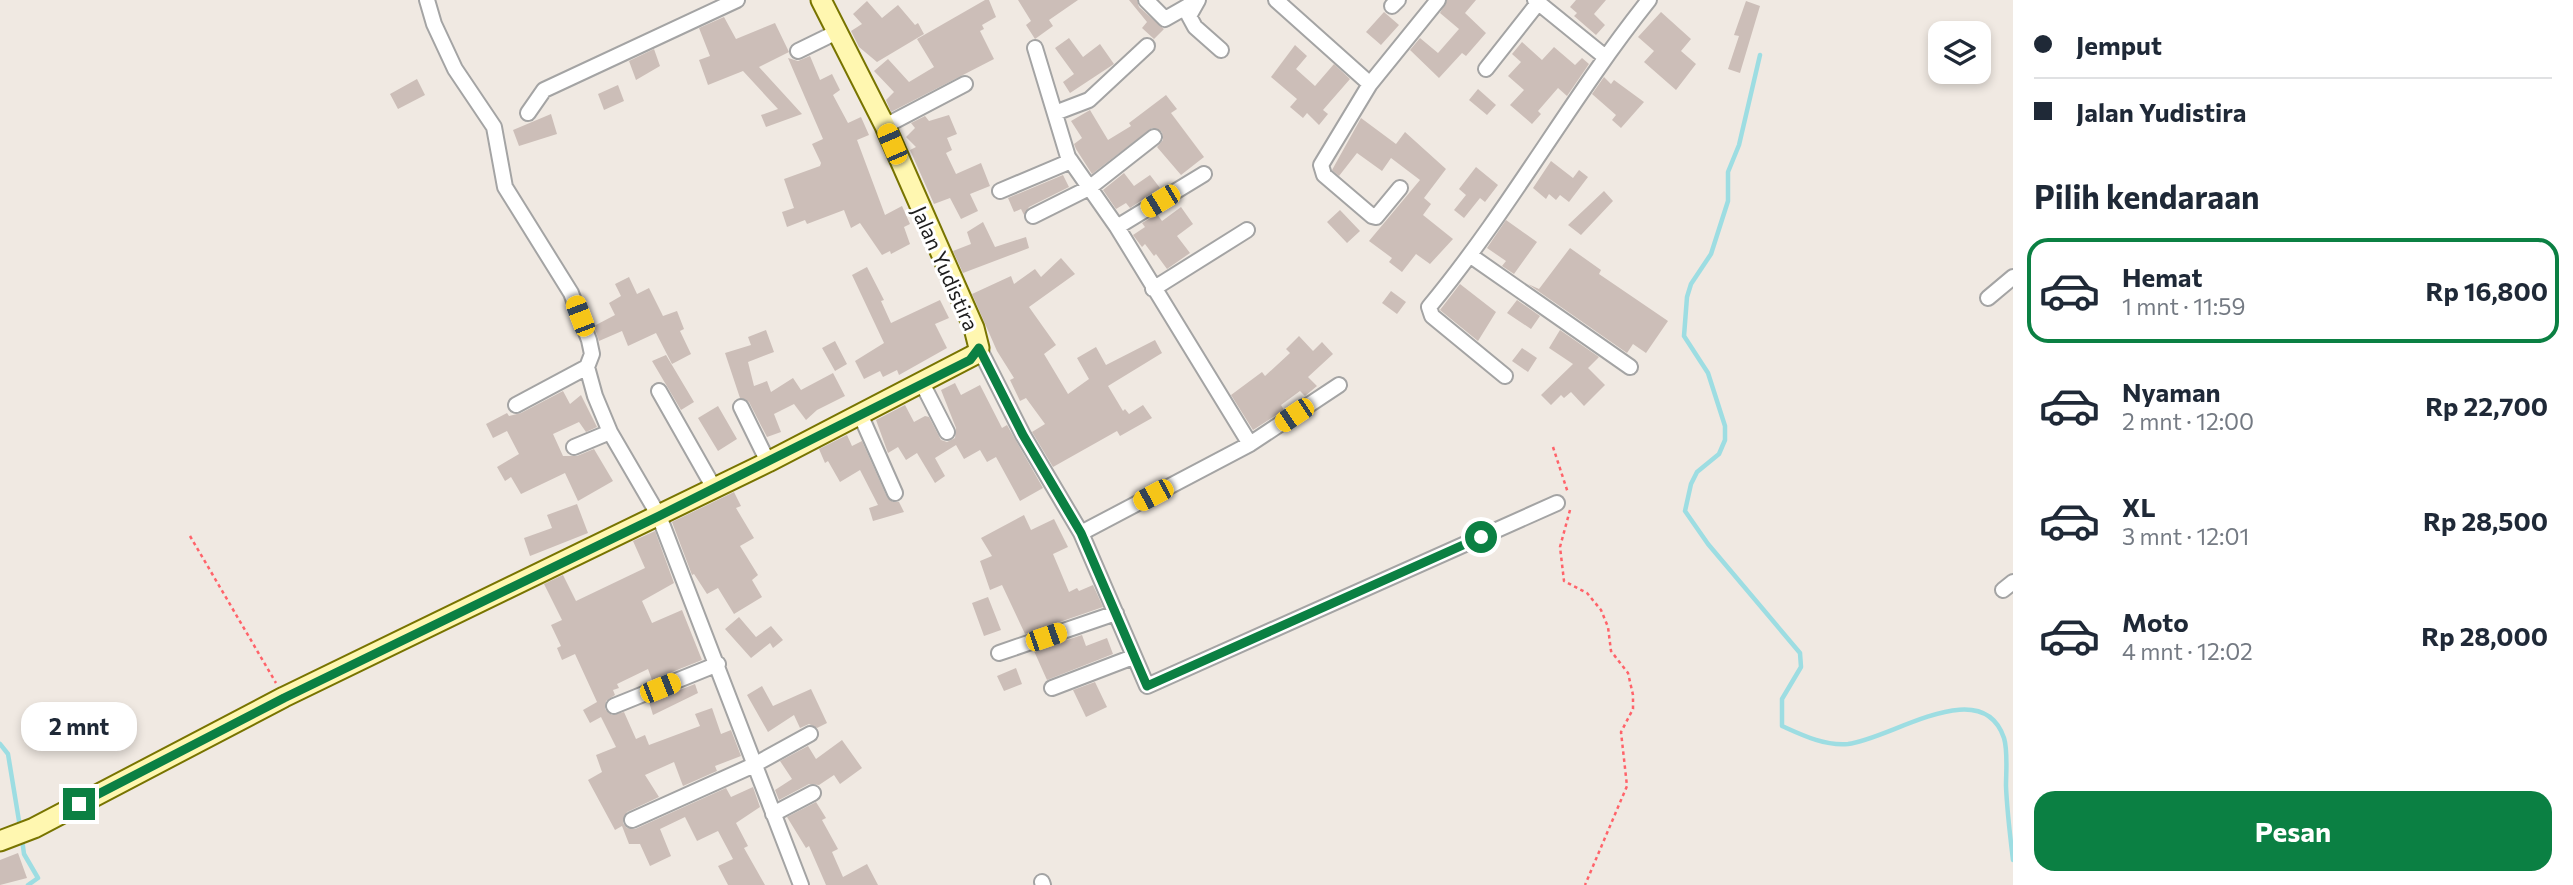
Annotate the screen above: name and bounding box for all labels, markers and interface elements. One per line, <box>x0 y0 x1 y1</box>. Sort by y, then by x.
map controls <box>1928 21 1991 84</box>
button: layers <box>1928 21 1991 84</box>
text: Jemput <box>2076 29 2162 60</box>
text: Jalan Yudistira <box>2076 96 2246 127</box>
car <box>875 121 910 167</box>
text: Pilih kendaraan <box>2034 176 2260 216</box>
car <box>1137 181 1184 221</box>
street label: Jalan Yudistira <box>907 202 985 334</box>
icon: car <box>2038 259 2101 322</box>
text: Hemat <box>2122 261 2203 292</box>
text: Rp 16,800 <box>2425 275 2548 306</box>
text: 1 mnt · 11:59 <box>2122 292 2245 320</box>
car <box>563 293 598 339</box>
icon: car <box>2038 374 2101 437</box>
text: Nyaman <box>2122 376 2221 407</box>
text: Rp 22,700 <box>2425 390 2548 421</box>
car <box>1271 395 1318 435</box>
text: 2 mnt · 12:00 <box>2122 407 2254 435</box>
car <box>1130 476 1177 514</box>
icon: car <box>2038 489 2101 552</box>
text: XL <box>2122 491 2156 522</box>
text: Rp 28,500 <box>2423 505 2548 536</box>
route start <box>1465 521 1497 553</box>
text: 3 mnt · 12:01 <box>2122 522 2249 550</box>
icon: car <box>2038 604 2101 667</box>
text: Moto <box>2122 606 2189 637</box>
car <box>1023 620 1070 654</box>
text: Rp 28,000 <box>2421 620 2548 651</box>
text: 4 mnt · 12:02 <box>2122 637 2253 665</box>
car <box>637 670 684 706</box>
callout: 2 mnt <box>21 702 137 752</box>
text: 2 mnt <box>49 712 109 740</box>
route end <box>63 788 95 820</box>
button: Pesan <box>2034 791 2552 871</box>

